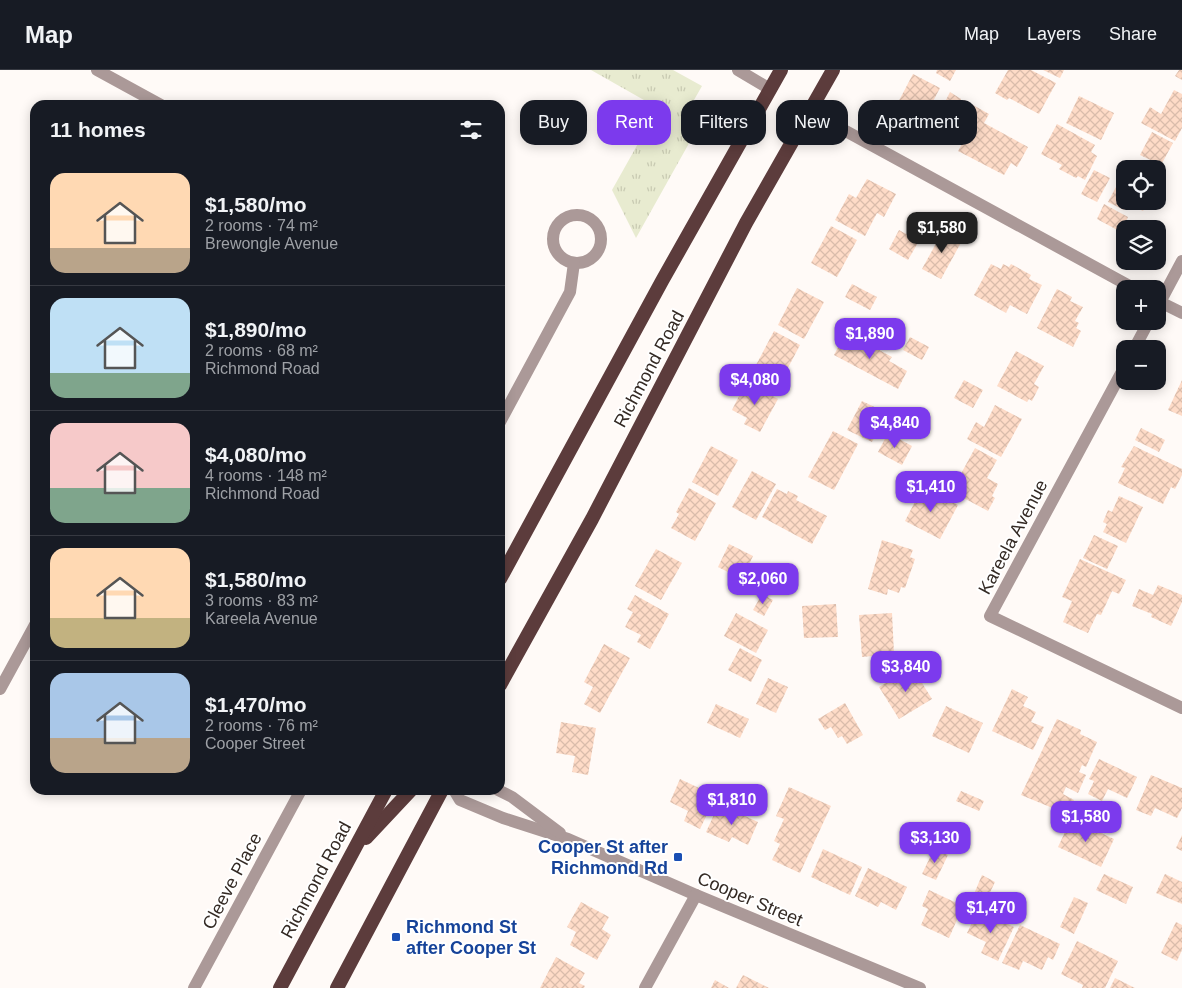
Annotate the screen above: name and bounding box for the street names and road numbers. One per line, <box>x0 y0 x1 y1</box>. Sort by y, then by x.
street label: Richmond Road <box>610 307 688 431</box>
street label: Kareela Avenue <box>974 476 1052 598</box>
street label: Richmond Road <box>277 818 355 942</box>
street label: Cleeve Place <box>198 829 266 933</box>
street label: Cooper Street <box>695 868 805 930</box>

